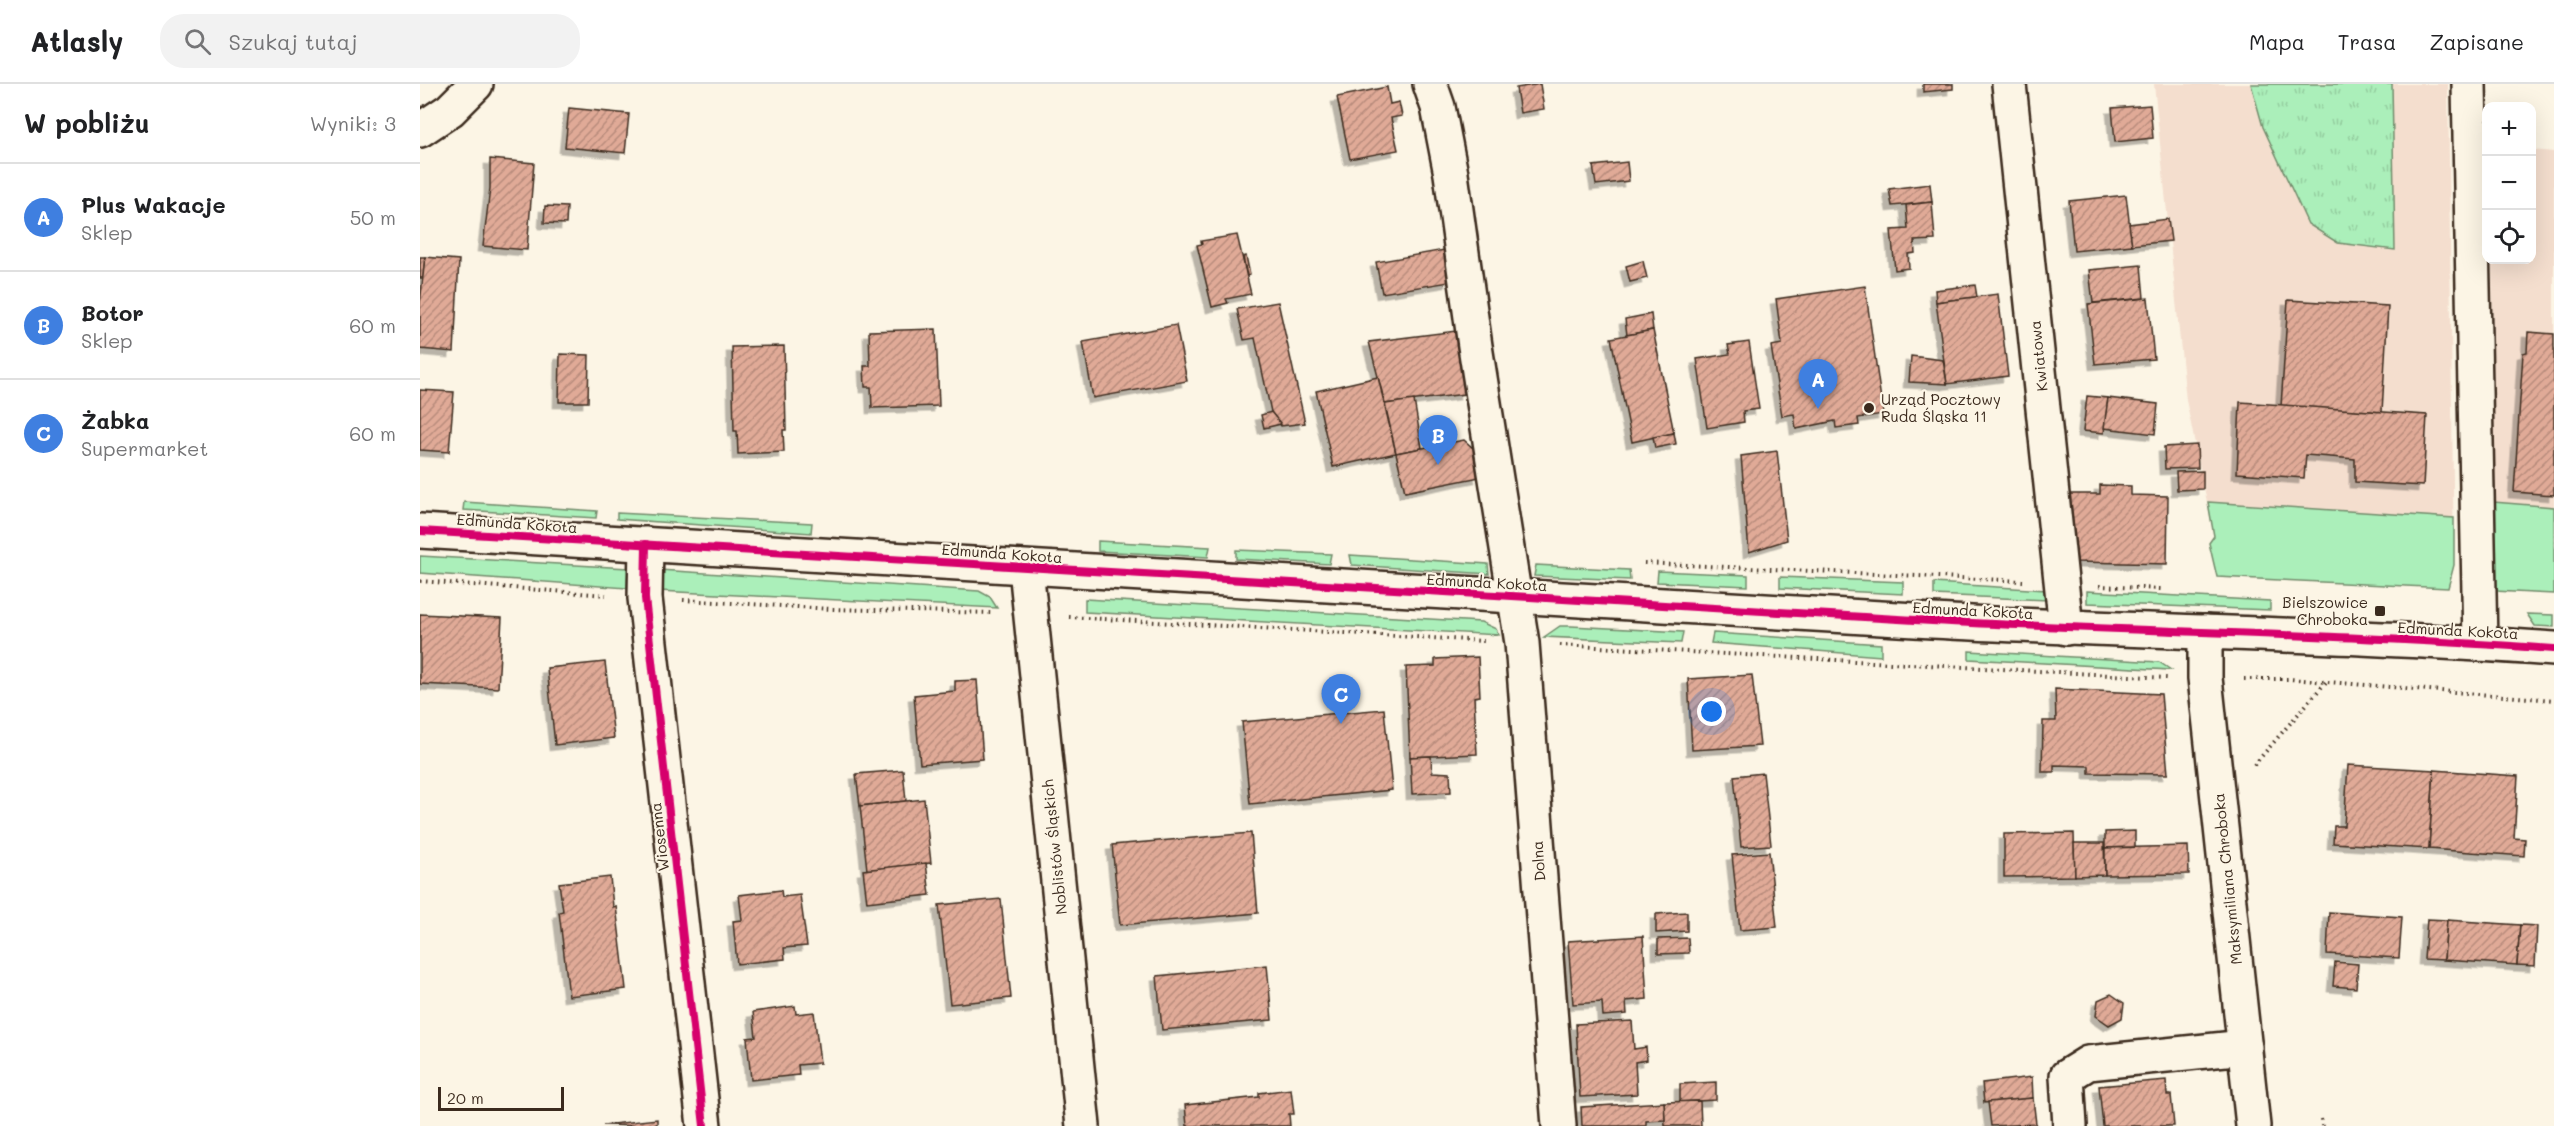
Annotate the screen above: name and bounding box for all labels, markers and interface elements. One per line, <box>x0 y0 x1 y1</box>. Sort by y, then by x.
search box <box>160 14 580 68</box>
text: Atlasly <box>30 23 124 59</box>
icon: search <box>181 25 214 58</box>
text: Szukaj tutaj <box>229 27 358 56</box>
text: Mapa <box>2249 28 2305 55</box>
text: Trasa <box>2338 28 2396 55</box>
text: Zapisane <box>2429 28 2524 55</box>
map controls <box>2482 102 2536 264</box>
button: + <box>2482 102 2536 156</box>
text: W pobliżu <box>24 106 150 140</box>
text: Wyniki: 3 <box>310 110 396 136</box>
button: − <box>2482 156 2536 210</box>
text: Plus Wakacje <box>81 190 226 219</box>
text: A <box>37 204 50 230</box>
text: 50 m <box>350 204 396 230</box>
button: locate <box>2482 210 2536 264</box>
text: Sklep <box>81 219 133 245</box>
text: Botor <box>81 298 144 327</box>
text: B <box>37 312 50 338</box>
text: 60 m <box>349 312 396 338</box>
street label: Kwiatowa <box>2024 320 2052 392</box>
text: Sklep <box>81 327 133 353</box>
pin: A <box>1798 360 1838 409</box>
place label: Urząd Pocztowy Ruda Śląska 11 <box>1881 389 2001 426</box>
marker: Urząd Pocztowy Ruda Śląska 11 <box>1862 401 1876 415</box>
text: Żabka <box>81 406 150 435</box>
pin: B <box>1418 416 1458 465</box>
text: C <box>36 420 51 446</box>
text: 60 m <box>349 420 396 446</box>
text: Supermarket <box>81 435 208 461</box>
street label: Edmunda Kokota <box>456 509 578 537</box>
street label: Edmunda Kokota <box>941 539 1063 567</box>
street label: Edmunda Kokota <box>1426 569 1548 595</box>
place label: Bielszowice Chroboka <box>2282 592 2368 629</box>
street label: Edmunda Kokota <box>1912 597 2034 623</box>
marker: Bielszowice Chroboka <box>2373 604 2387 618</box>
street label: Edmunda Kokota <box>2397 617 2519 643</box>
pin: C <box>1322 674 1360 724</box>
your location <box>1697 697 1726 726</box>
street label: Noblistów Śląskich <box>1037 778 1071 916</box>
street label: Maksymiliana Chroboka <box>2208 792 2246 966</box>
street label: Wiosenna <box>645 801 673 873</box>
street label: Dolna <box>1527 840 1549 882</box>
scale bar <box>438 1084 564 1112</box>
text: 20 m <box>447 1087 484 1108</box>

